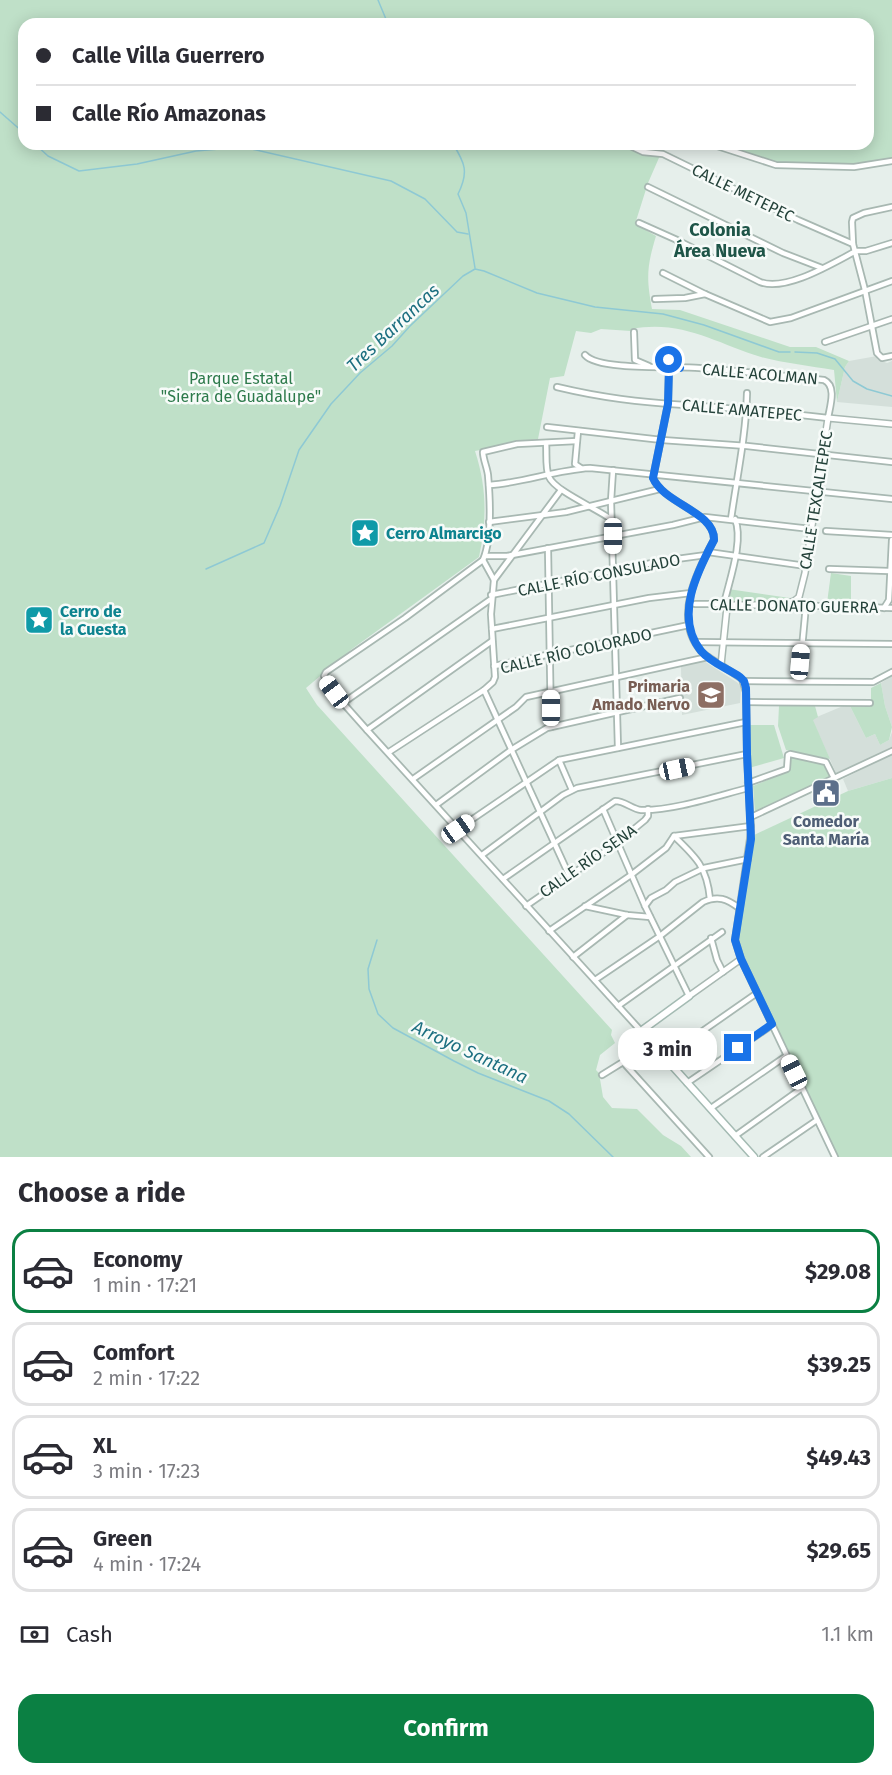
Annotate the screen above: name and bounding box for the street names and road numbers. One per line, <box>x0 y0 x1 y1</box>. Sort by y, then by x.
street label: CALLE METEPEC <box>689 160 797 226</box>
street label: CALLE ACOLMAN <box>701 359 819 389</box>
street label: CALLE AMATEPEC <box>681 395 803 425</box>
street label: CALLE TEXCALTEPEC <box>796 429 836 571</box>
street label: CALLE RÍO CONSULADO <box>516 549 682 600</box>
street label: CALLE DONATO GUERRA <box>710 595 879 617</box>
street label: CALLE RÍO COLORADO <box>498 623 654 678</box>
street label: CALLE RÍO SENA <box>535 819 641 901</box>

